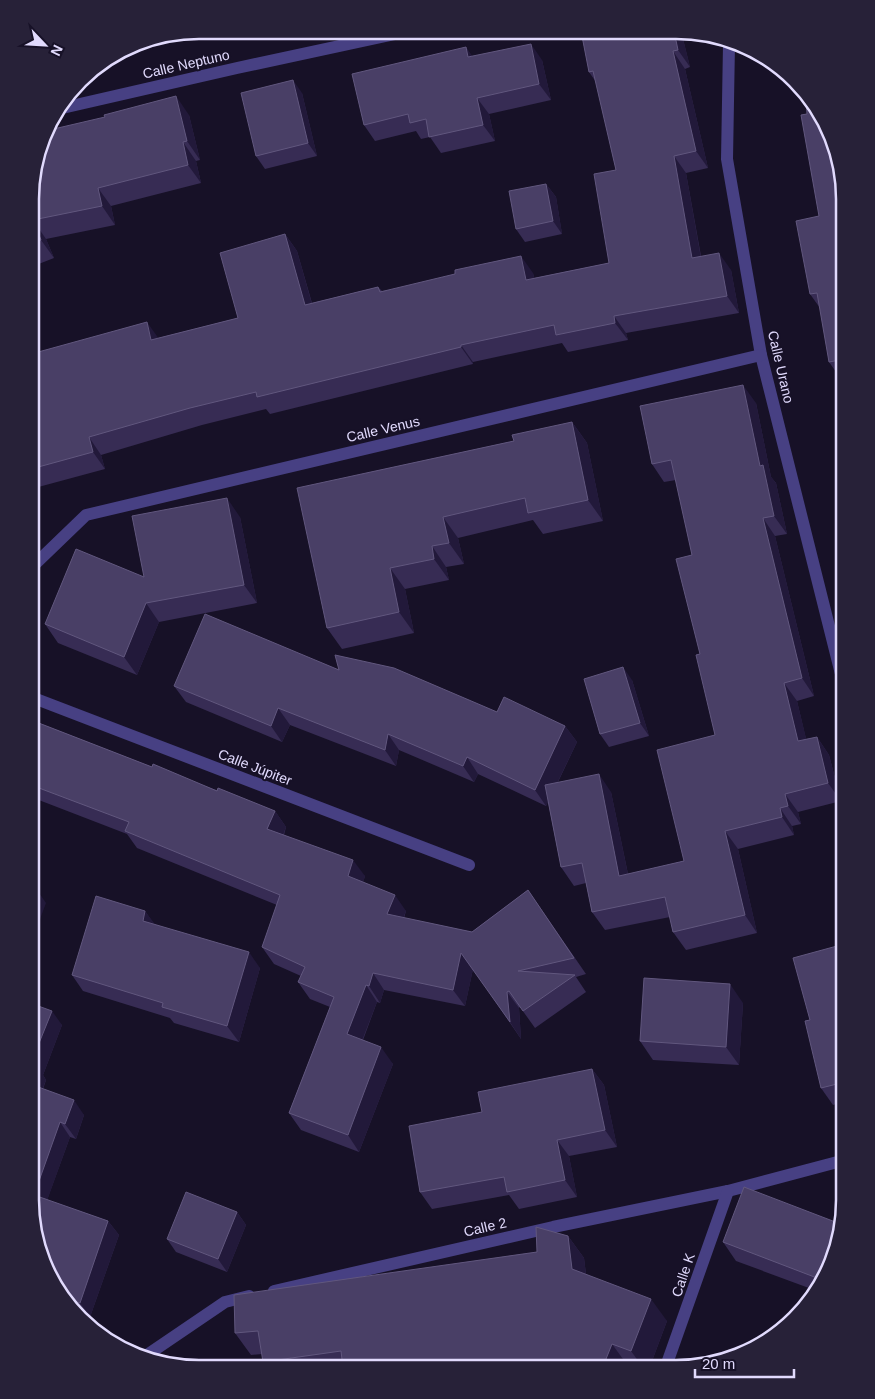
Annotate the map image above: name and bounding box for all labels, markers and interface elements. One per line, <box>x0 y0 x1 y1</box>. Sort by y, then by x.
north arrow <box>20 20 70 70</box>
text: N <box>47 43 66 58</box>
street label: Calle Neptuno <box>141 46 231 82</box>
street label: Calle Urano <box>765 329 797 405</box>
street label: Calle Venus <box>345 413 421 445</box>
street label: Calle Júpiter <box>216 746 294 789</box>
street label: Calle 2 <box>462 1214 508 1240</box>
street label: Calle K <box>668 1250 698 1299</box>
scale bar <box>695 1346 794 1378</box>
text: 20 m <box>702 1355 735 1372</box>

